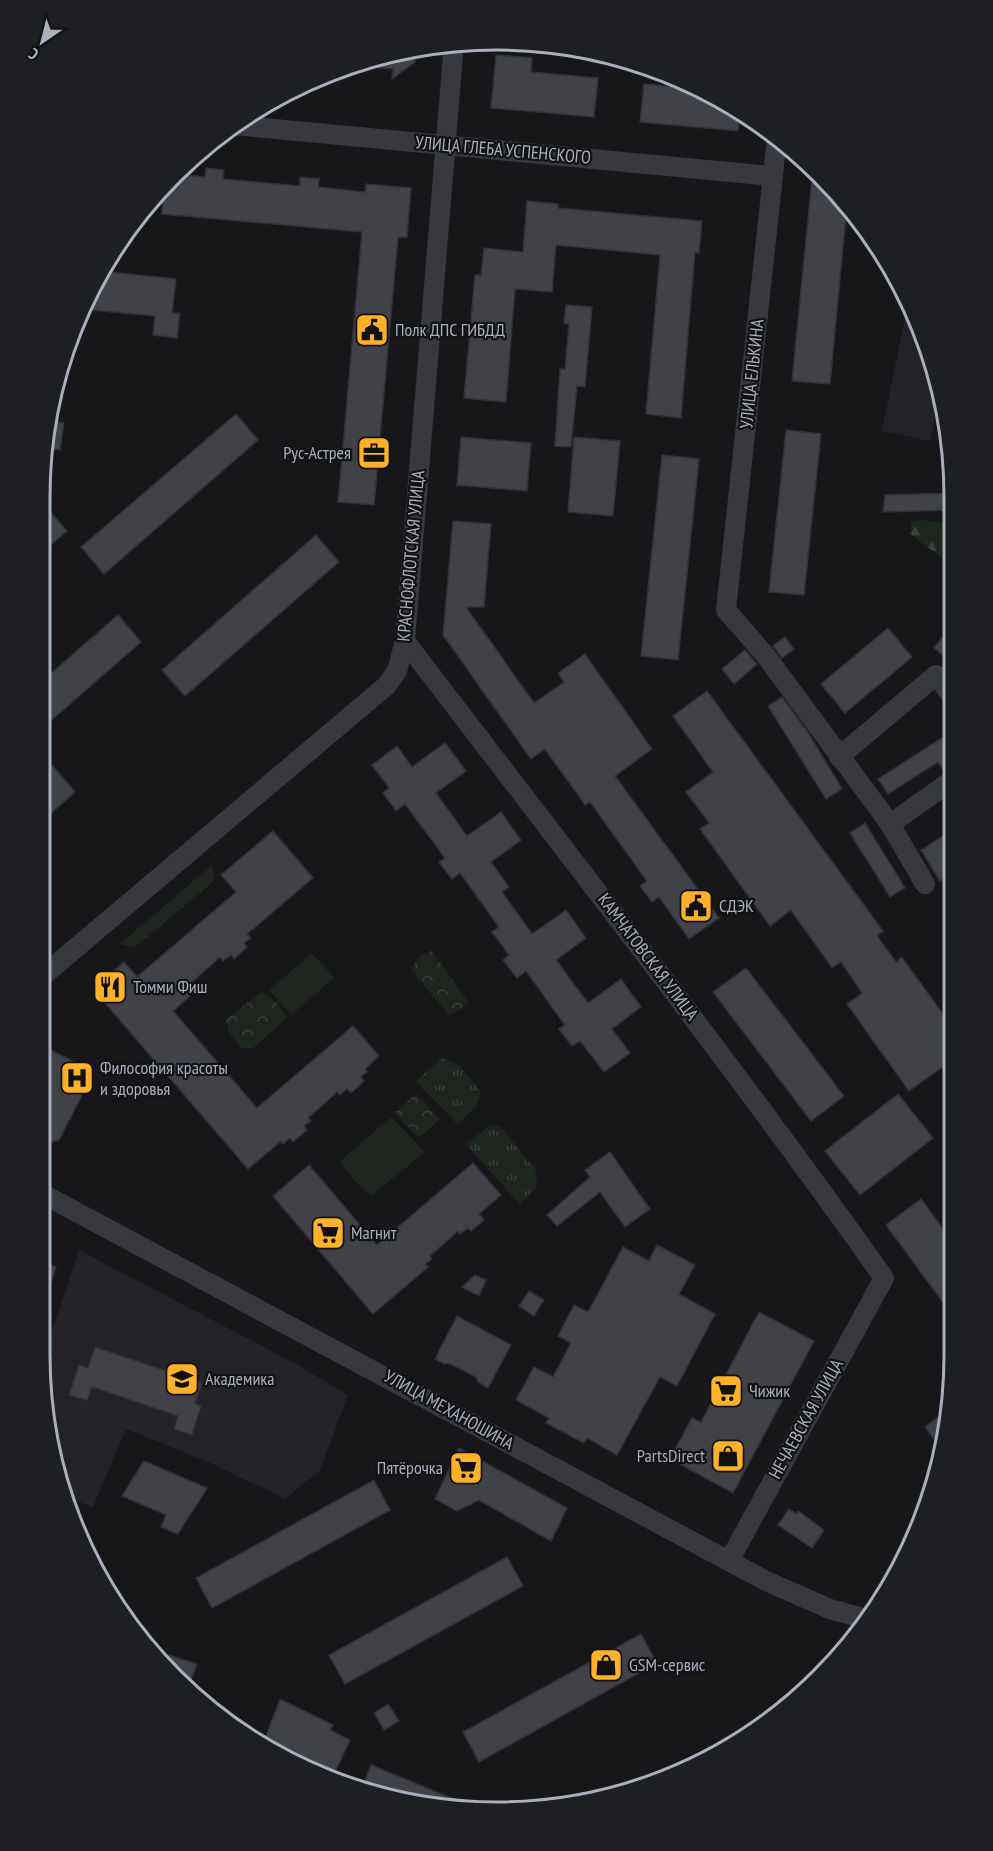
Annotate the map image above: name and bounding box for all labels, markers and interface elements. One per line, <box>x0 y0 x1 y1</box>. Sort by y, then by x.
north arrow <box>12 12 72 72</box>
text: С <box>24 44 42 65</box>
street label: УЛИЦА ГЛЕБА УСПЕНСКОГО <box>414 130 592 169</box>
public building icon: Полк ДПС ГИБДД <box>354 312 390 348</box>
place label: Полк ДПС ГИБДД <box>395 318 505 341</box>
street label: УЛИЦА ЕЛЬКИНА <box>734 318 769 430</box>
office icon: Рус-Астрея <box>356 435 392 471</box>
place label: Рус-Астрея <box>283 441 351 464</box>
street label: КРАСНОФЛОТСКАЯ УЛИЦА <box>392 469 429 642</box>
public building icon: СДЭК <box>678 888 714 924</box>
street label: КАМЧАТОВСКАЯ УЛИЦА <box>593 889 704 1025</box>
place label: СДЭК <box>719 894 754 917</box>
restaurant icon: Томми Фиш <box>92 969 128 1005</box>
place label: Томми Фиш <box>133 975 207 998</box>
place label: Философия красоты и здоровья <box>100 1056 228 1100</box>
hospital icon: Философия красоты и здоровья <box>59 1060 95 1096</box>
supermarket icon: Магнит <box>310 1215 346 1251</box>
place label: Магнит <box>351 1221 397 1244</box>
street label: НЕЧАЕВСКАЯ УЛИЦА <box>763 1354 848 1483</box>
school or university icon: Академика <box>164 1361 200 1397</box>
street label: УЛИЦА МЕХАНОШИНА <box>380 1364 519 1455</box>
place label: Академика <box>205 1367 274 1390</box>
supermarket icon: Чижик <box>708 1373 744 1409</box>
place label: Чижик <box>749 1379 790 1402</box>
shop icon: PartsDirect <box>710 1438 746 1474</box>
place label: PartsDirect <box>637 1444 705 1467</box>
supermarket icon: Пятёрочка <box>448 1450 484 1486</box>
place label: Пятёрочка <box>377 1456 443 1479</box>
shop icon: GSM-сервис <box>588 1647 624 1683</box>
place label: GSM-сервис <box>629 1653 706 1676</box>

